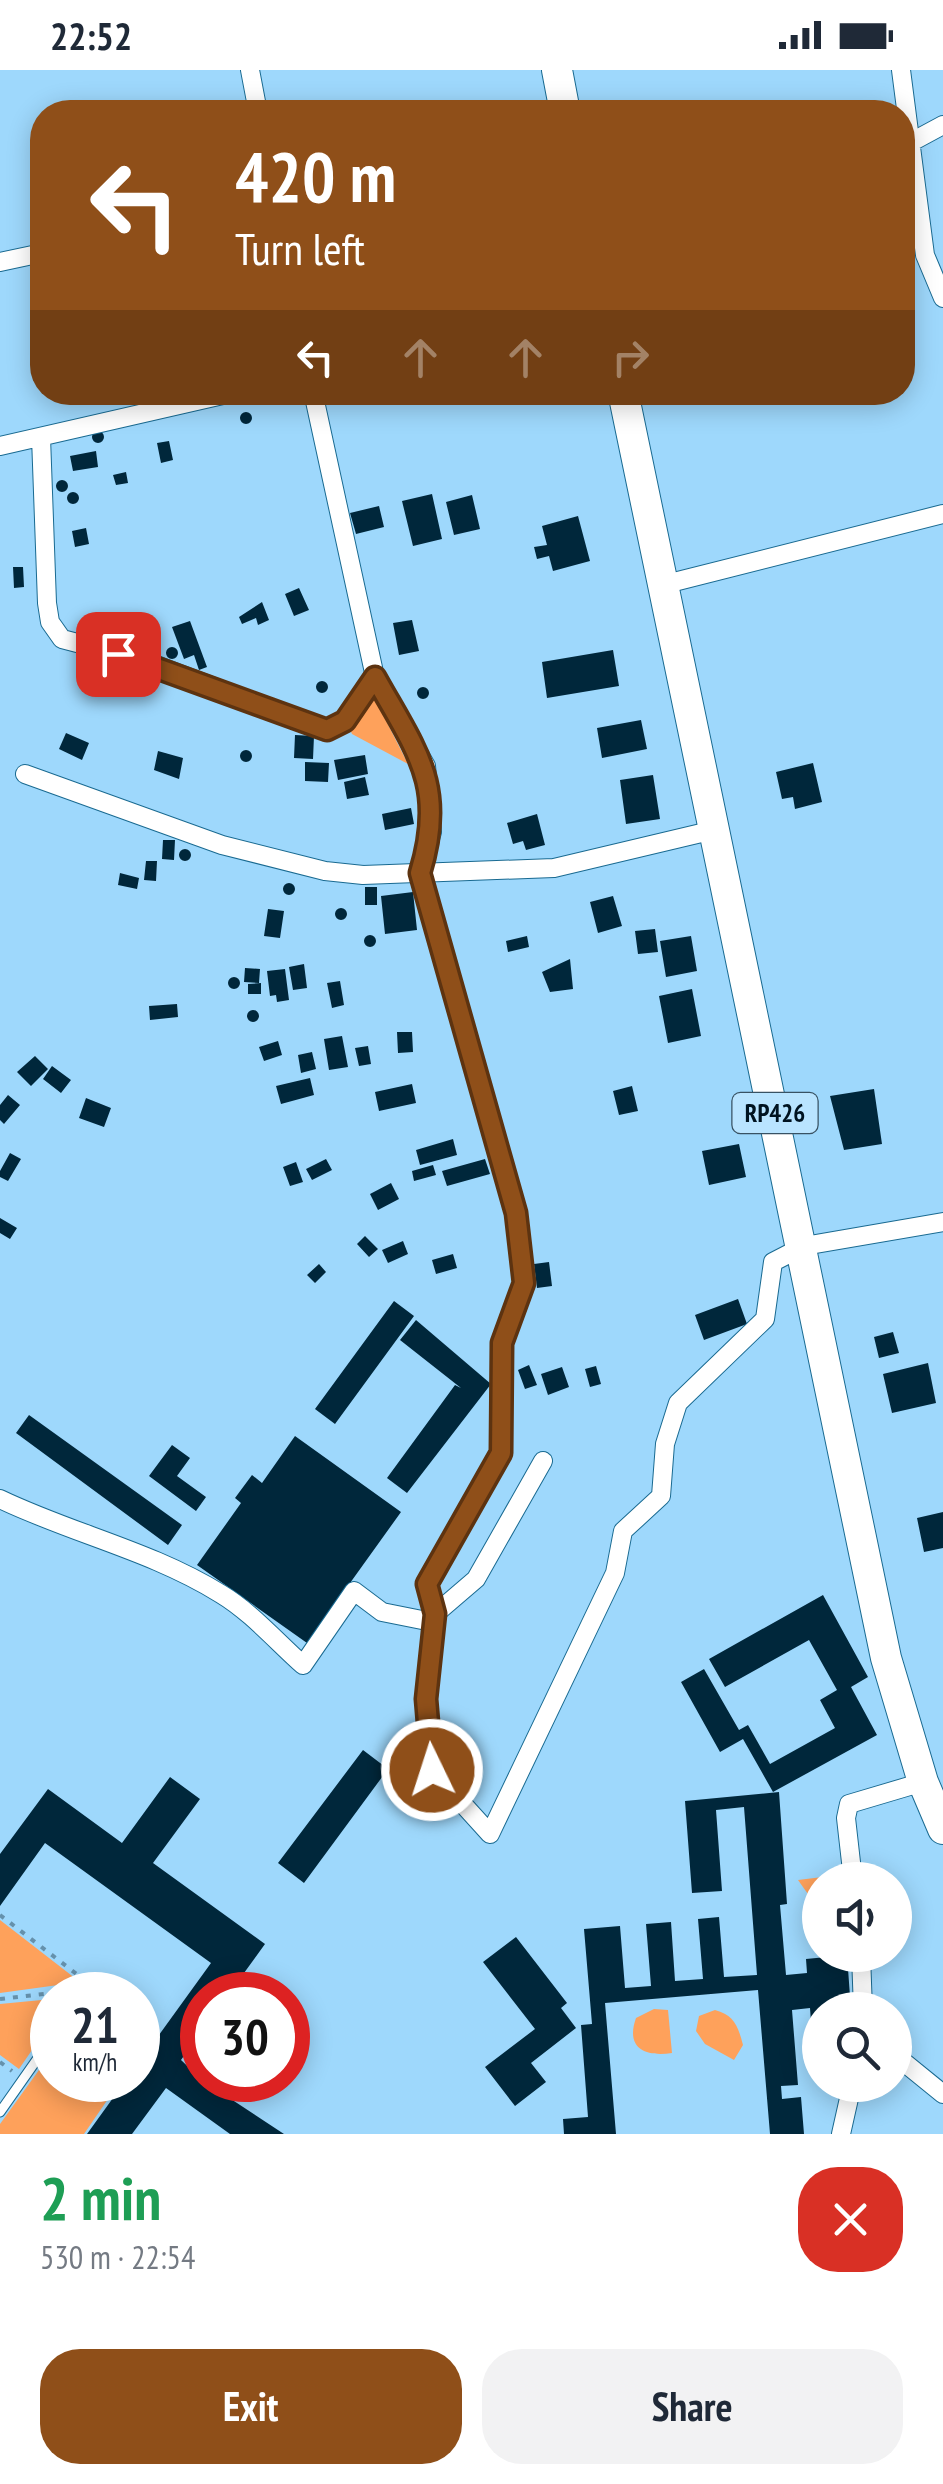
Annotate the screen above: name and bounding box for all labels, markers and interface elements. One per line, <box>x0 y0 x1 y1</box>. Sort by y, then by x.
text: 22:52 <box>50 11 132 60</box>
text: 420 m <box>235 131 396 221</box>
icon: left <box>70 140 200 270</box>
text: Turn left <box>235 219 365 277</box>
icon: left <box>288 330 343 385</box>
icon: ahead <box>393 330 448 385</box>
icon: ahead <box>498 330 553 385</box>
icon: right <box>603 330 658 385</box>
pin <box>76 612 161 697</box>
icon: arrive <box>91 627 146 682</box>
road number: RP426 <box>732 1093 818 1133</box>
position arrow <box>380 1718 484 1822</box>
map controls <box>802 1862 912 2102</box>
button: sound <box>802 1862 912 1972</box>
speed limit sign: 30 <box>180 1972 310 2102</box>
text: 21 <box>71 1992 119 2057</box>
button: search <box>802 1992 912 2102</box>
text: km/h <box>73 2046 117 2078</box>
text: 2 min <box>40 2159 161 2237</box>
button: close <box>798 2167 903 2272</box>
text: 530 m · 22:54 <box>40 2236 195 2278</box>
button: Exit <box>40 2349 462 2464</box>
button: Share <box>482 2349 903 2464</box>

